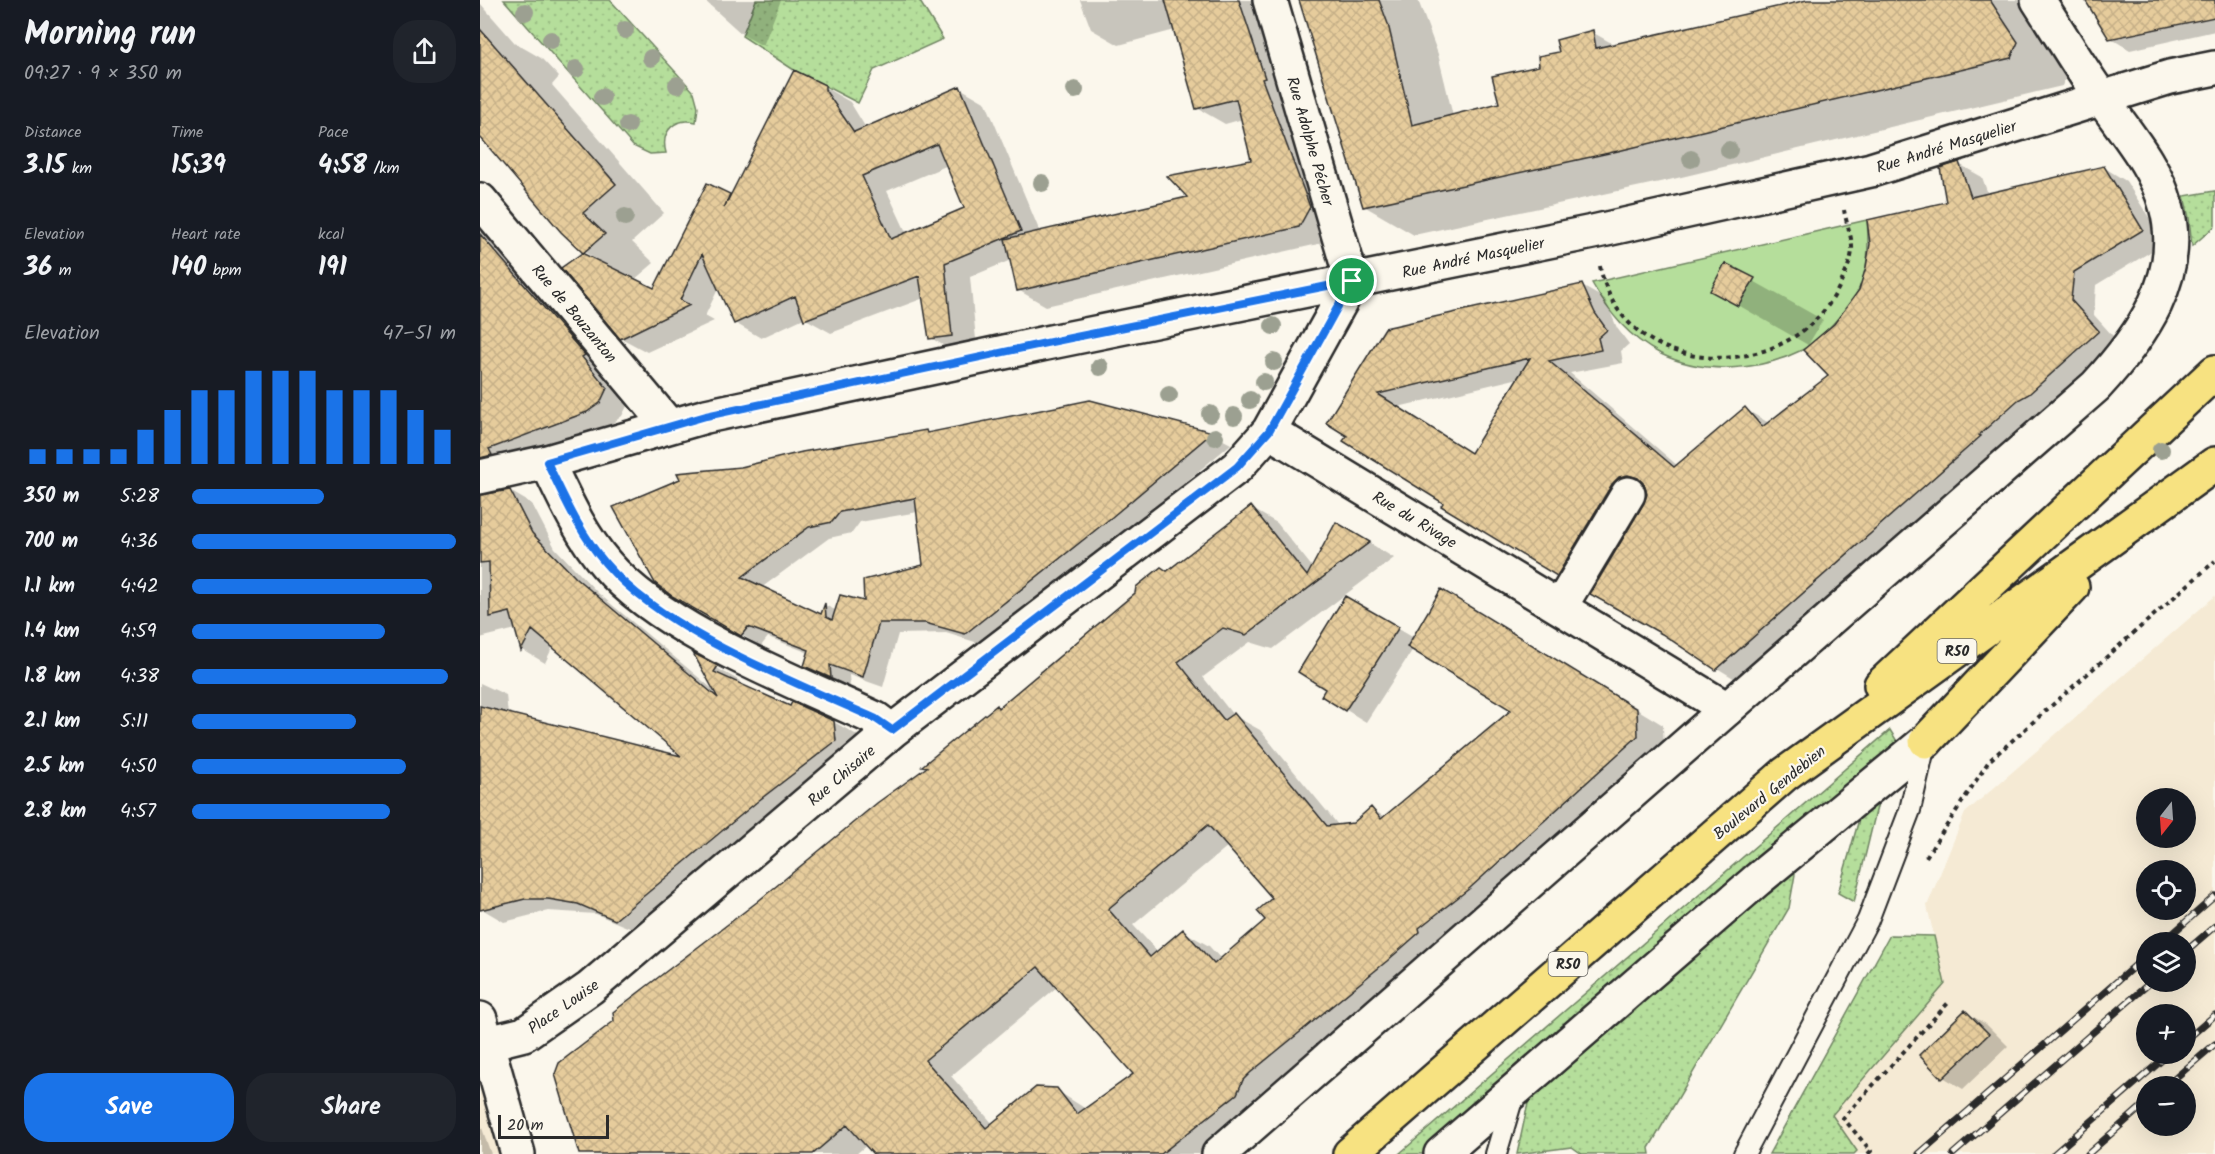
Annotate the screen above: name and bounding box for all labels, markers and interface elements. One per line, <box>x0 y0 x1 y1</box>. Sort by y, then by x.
text: Morning run <box>24 9 196 62</box>
button: share <box>393 20 456 83</box>
text: 09:27 · 9 × 350 m <box>24 58 182 90</box>
street label: Rue Adolphe Pécher <box>1279 74 1340 211</box>
street label: Rue André Masquelier <box>1873 114 2021 181</box>
text: Distance <box>24 120 82 145</box>
text: Time <box>171 120 203 145</box>
text: Pace <box>318 120 349 145</box>
text: 3.15 <box>24 145 65 187</box>
text: 15:39 <box>171 145 226 187</box>
text: 4:58 <box>318 145 367 187</box>
text: km <box>65 156 92 181</box>
text: /km <box>367 156 399 181</box>
text: Elevation <box>24 222 85 247</box>
text: Heart rate <box>171 222 241 247</box>
text: kcal <box>318 222 344 247</box>
street label: Rue André Masquelier <box>1400 231 1549 286</box>
text: 36 <box>24 247 52 289</box>
text: 140 <box>171 247 206 289</box>
text: 191 <box>318 247 347 289</box>
pin <box>1326 255 1377 306</box>
text: m <box>52 258 71 283</box>
text: bpm <box>206 258 242 283</box>
street label: Rue de Bouzanton <box>525 259 623 369</box>
icon: arrive <box>1335 264 1368 297</box>
text: Elevation <box>24 318 100 350</box>
text: 47–51 m <box>383 318 456 350</box>
text: 350 m <box>24 481 79 513</box>
text: 5:28 <box>120 481 159 513</box>
street label: Rue du Rivage <box>1367 485 1461 555</box>
text: 700 m <box>24 526 78 558</box>
text: 4:36 <box>120 526 158 558</box>
text: 1.1 km <box>24 571 75 603</box>
text: 4:42 <box>120 571 159 603</box>
text: 1.4 km <box>24 616 80 648</box>
text: 4:59 <box>120 616 156 648</box>
road number: R50 <box>1938 639 1976 663</box>
text: 1.8 km <box>24 661 81 693</box>
text: 4:38 <box>120 661 159 693</box>
text: 2.1 km <box>24 706 80 738</box>
text: 5:11 <box>120 706 148 738</box>
street label: Rue Chisaire <box>802 739 882 813</box>
street label: Boulevard Gendebien <box>1708 740 1832 847</box>
text: 2.5 km <box>24 751 84 783</box>
text: 4:50 <box>120 751 157 783</box>
north arrow <box>2136 788 2196 848</box>
map controls <box>2136 788 2196 1136</box>
text: 2.8 km <box>24 796 86 828</box>
text: 4:57 <box>120 796 156 828</box>
button: locate <box>2136 860 2196 920</box>
button: layers <box>2136 932 2196 992</box>
road number: R50 <box>1548 952 1588 976</box>
street label: Place Louise <box>523 973 605 1041</box>
button: + <box>2136 1004 2196 1064</box>
button: Save <box>24 1073 234 1142</box>
button: Share <box>246 1073 456 1142</box>
button: − <box>2136 1076 2196 1136</box>
scale bar <box>498 1112 609 1140</box>
text: 20 m <box>507 1113 543 1138</box>

